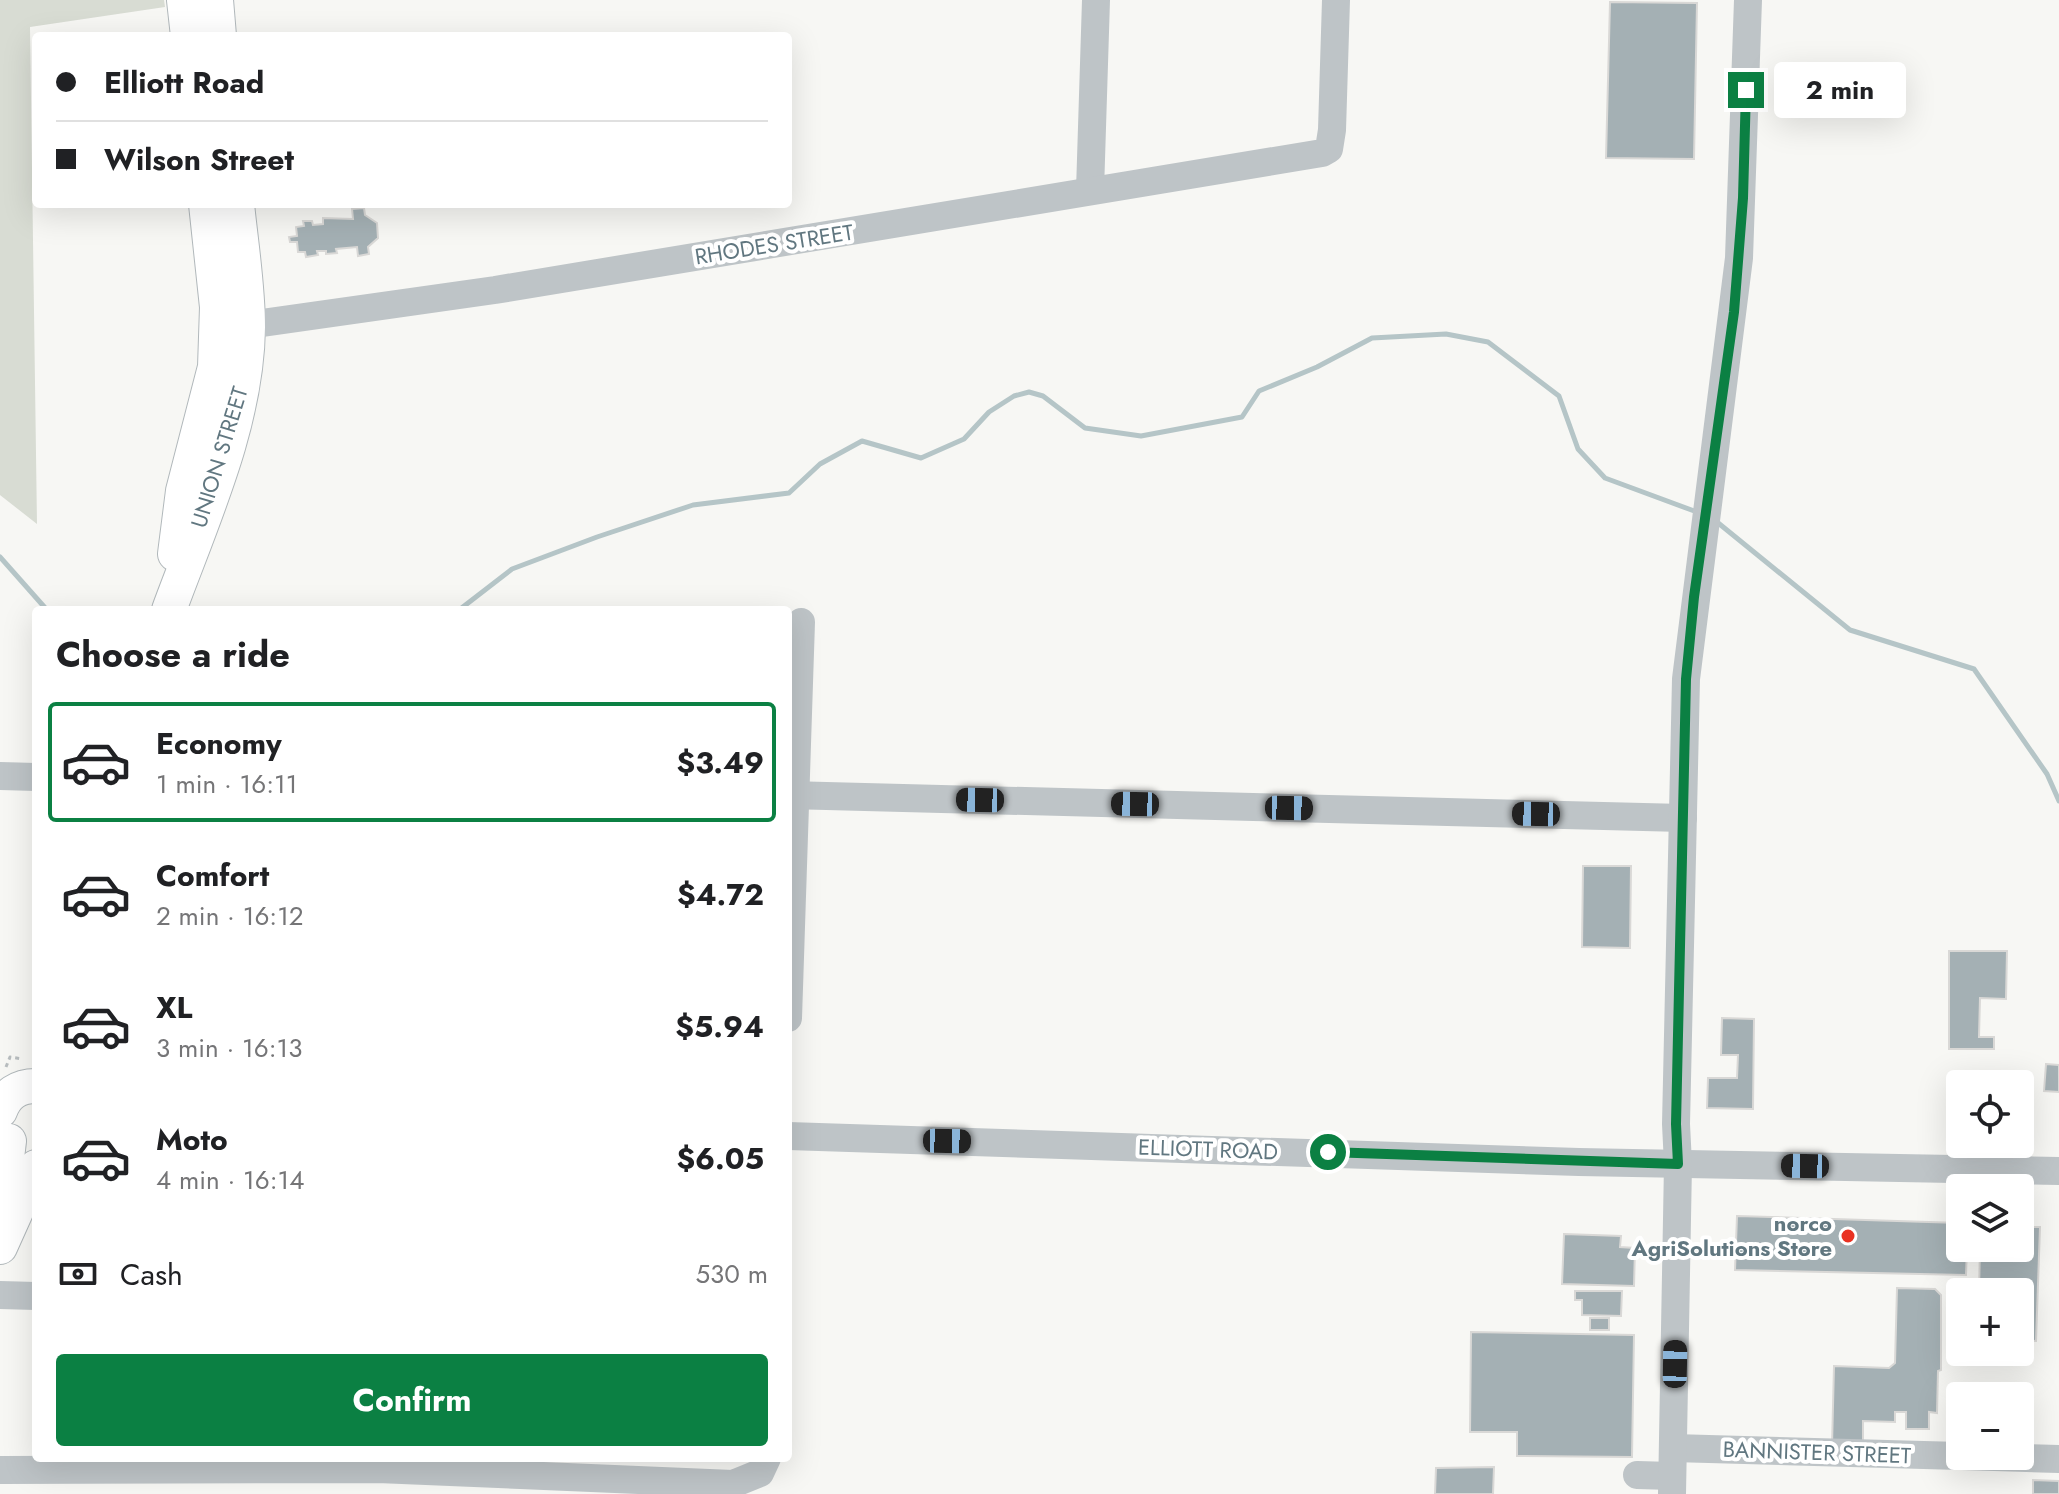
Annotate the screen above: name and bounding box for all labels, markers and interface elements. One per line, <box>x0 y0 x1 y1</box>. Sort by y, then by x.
text: Elliott Road <box>104 61 264 104</box>
callout: 2 min <box>1774 62 1906 118</box>
text: 2 min <box>1806 71 1874 109</box>
route end <box>1728 72 1764 108</box>
text: Wilson Street <box>104 138 294 181</box>
street label: RHODES STREET <box>692 216 856 272</box>
street label: UNION STREET <box>182 382 256 532</box>
text: Choose a ride <box>56 628 290 680</box>
text: Economy <box>156 722 282 765</box>
icon: car <box>60 726 132 798</box>
text: $3.49 <box>676 741 764 784</box>
text: 1 min · 16:11 <box>156 765 297 803</box>
car <box>956 788 1004 812</box>
car <box>1111 792 1159 816</box>
car <box>1265 796 1313 820</box>
car <box>1512 802 1560 826</box>
text: Comfort <box>156 854 269 897</box>
icon: car <box>60 858 132 930</box>
text: $4.72 <box>677 873 764 916</box>
text: 2 min · 16:12 <box>156 897 304 935</box>
text: XL <box>156 986 192 1029</box>
icon: car <box>60 990 132 1062</box>
text: $5.94 <box>675 1005 764 1048</box>
text: 3 min · 16:13 <box>156 1029 302 1067</box>
map controls <box>1946 1070 2034 1470</box>
button: locate <box>1946 1070 2034 1158</box>
text: Moto <box>156 1118 228 1161</box>
icon: car <box>60 1122 132 1194</box>
car <box>923 1129 971 1153</box>
street label: ELLIOTT ROAD <box>1137 1131 1279 1167</box>
route start <box>1310 1134 1346 1170</box>
text: $6.05 <box>676 1137 764 1180</box>
car <box>1781 1154 1829 1178</box>
text: 4 min · 16:14 <box>156 1161 304 1199</box>
button: layers <box>1946 1174 2034 1262</box>
place label: norco AgriSolutions Store <box>1631 1207 1832 1264</box>
marker: norco AgriSolutions Store <box>1839 1227 1857 1245</box>
icon: cash <box>56 1252 100 1296</box>
text: Cash <box>120 1253 183 1296</box>
text: 530 m <box>695 1255 768 1293</box>
button: + <box>1946 1278 2034 1366</box>
car <box>1663 1340 1687 1388</box>
button: Confirm <box>56 1354 768 1446</box>
button: − <box>1946 1382 2034 1470</box>
street label: BANNISTER STREET <box>1722 1433 1912 1471</box>

